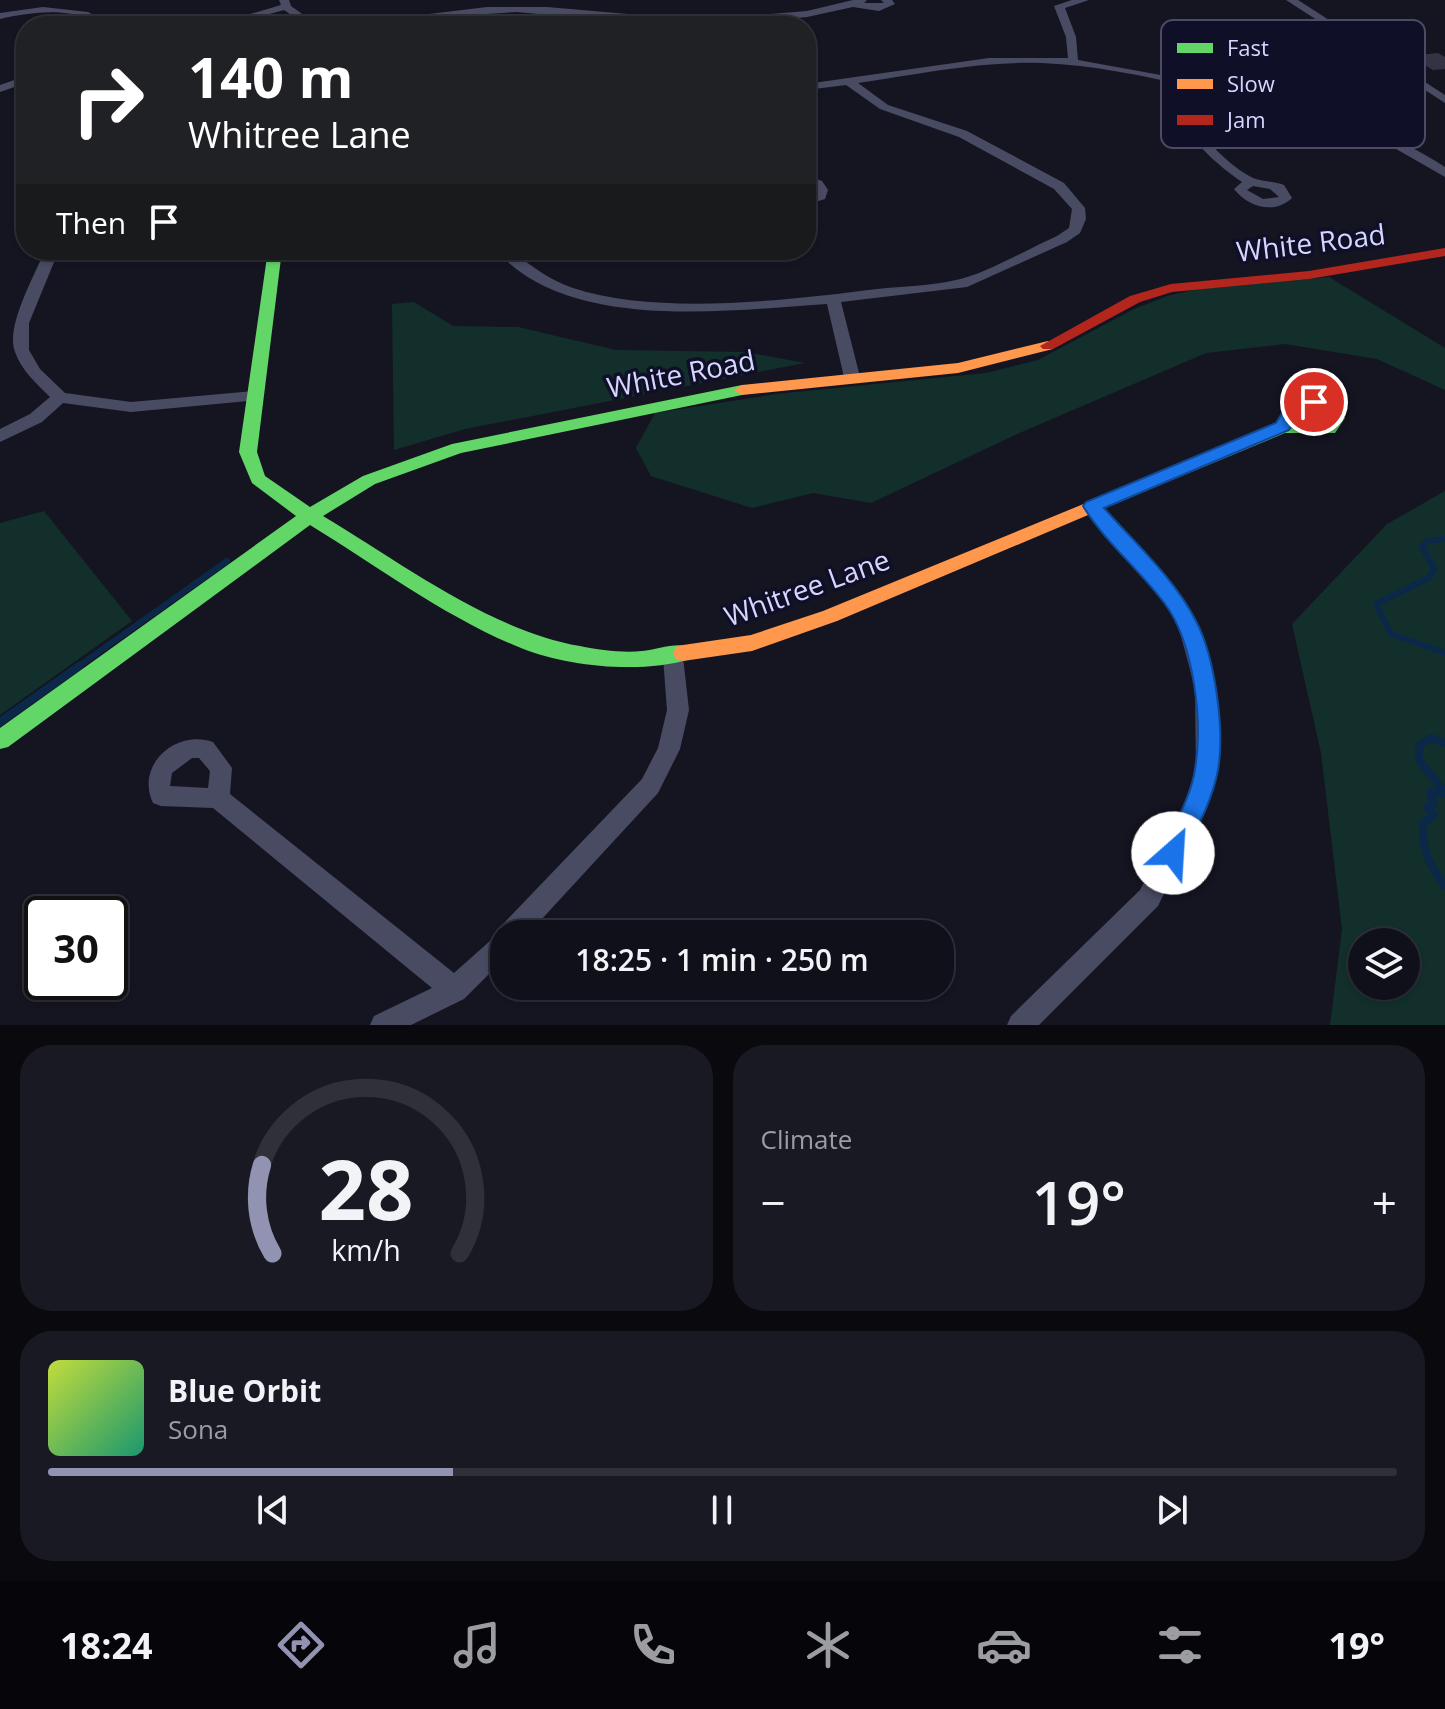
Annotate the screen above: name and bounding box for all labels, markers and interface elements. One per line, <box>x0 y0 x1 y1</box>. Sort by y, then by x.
legend <box>1161 20 1425 148</box>
text: Fast <box>1227 32 1269 62</box>
text: 140 m <box>188 38 354 114</box>
icon: right <box>56 48 160 152</box>
text: Slow <box>1227 68 1275 98</box>
text: Jam <box>1225 104 1266 134</box>
text: Whitree Lane <box>188 110 411 159</box>
icon: arrive <box>142 200 186 244</box>
text: Then <box>56 202 126 243</box>
street label: White Road <box>1234 214 1388 270</box>
street label: White Road <box>604 340 758 406</box>
pin <box>1280 368 1348 436</box>
icon: arrive <box>1292 380 1336 424</box>
street label: Whitree Lane <box>719 540 895 635</box>
position arrow <box>1131 811 1215 895</box>
speed limit sign: 30 <box>24 896 128 1000</box>
map controls <box>1348 928 1420 1000</box>
button: layers <box>1348 928 1420 1000</box>
text: 18:25 · 1 min · 250 m <box>575 939 869 980</box>
text: Climate <box>761 1121 852 1157</box>
text: 28 <box>319 1131 414 1244</box>
text: 19° <box>1032 1161 1126 1243</box>
text: − <box>761 1172 786 1232</box>
text: + <box>1372 1172 1397 1232</box>
text: km/h <box>332 1230 401 1269</box>
text: Blue Orbit <box>168 1370 321 1411</box>
text: Sona <box>168 1411 228 1447</box>
icon: previous <box>251 1488 295 1532</box>
icon: pause <box>700 1488 744 1532</box>
icon: next <box>1150 1488 1194 1532</box>
icon: directions <box>273 1617 329 1673</box>
icon: music <box>449 1617 505 1673</box>
icon: phone <box>625 1617 681 1673</box>
icon: climate <box>800 1617 856 1673</box>
icon: car <box>976 1617 1032 1673</box>
icon: filters <box>1152 1617 1208 1673</box>
text: 18:24 <box>60 1621 153 1670</box>
text: 19° <box>1328 1621 1385 1670</box>

